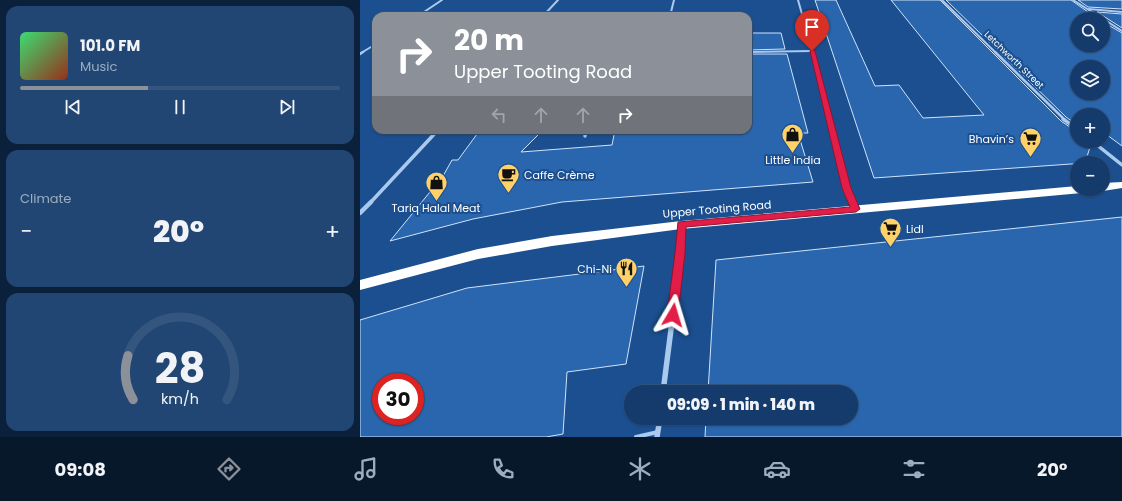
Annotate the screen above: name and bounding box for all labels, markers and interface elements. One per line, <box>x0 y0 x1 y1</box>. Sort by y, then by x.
pin <box>795 10 829 51</box>
map controls <box>1070 12 1110 196</box>
button: search <box>1070 12 1110 52</box>
icon: arrive <box>801 16 823 38</box>
text: 20 m <box>454 21 524 60</box>
icon: right <box>388 28 440 80</box>
street label: Letchworth Street <box>982 29 1046 91</box>
text: 101.0 FM <box>80 35 140 56</box>
text: Music <box>80 57 117 76</box>
text: Upper Tooting Road <box>454 59 632 84</box>
button: layers <box>1070 60 1110 100</box>
icon: previous <box>62 96 84 118</box>
icon: pause <box>169 96 191 118</box>
icon: next <box>276 96 298 118</box>
icon: left <box>488 104 510 126</box>
icon: ahead <box>530 104 552 126</box>
icon: ahead <box>572 104 594 126</box>
icon: right <box>614 104 636 126</box>
button: + <box>1070 108 1110 148</box>
shop icon: Little India <box>780 121 806 154</box>
supermarket icon: Bhavin’s <box>1017 126 1043 159</box>
place label: Bhavin’s <box>969 131 1014 147</box>
place label: Little India <box>765 152 821 168</box>
button: − <box>1070 156 1110 196</box>
cafe icon: Caffe Crème <box>496 162 522 195</box>
place label: Caffe Crème <box>524 167 595 183</box>
shop icon: Tariq Halal Meat <box>423 169 449 202</box>
text: Climate <box>20 189 71 208</box>
street label: Upper Tooting Road <box>662 196 772 222</box>
place label: Tariq Halal Meat <box>391 200 481 216</box>
text: 20° <box>153 210 204 253</box>
text: − <box>20 216 32 247</box>
text: + <box>325 216 340 247</box>
supermarket icon: Lidl <box>878 216 904 249</box>
place label: Lidl <box>906 221 924 237</box>
restaurant icon: Chi-Ni <box>614 256 640 289</box>
place label: Chi-Ni <box>577 261 612 277</box>
position arrow <box>652 294 694 336</box>
text: 28 <box>155 339 205 398</box>
speed limit sign: 30 <box>372 373 424 425</box>
text: km/h <box>161 389 199 409</box>
text: 09:09 · 1 min · 140 m <box>667 394 815 415</box>
icon: directions <box>215 455 243 483</box>
icon: music <box>352 455 380 483</box>
icon: phone <box>489 455 517 483</box>
icon: climate <box>626 455 654 483</box>
icon: car <box>763 455 791 483</box>
icon: filters <box>900 455 928 483</box>
text: 09:08 <box>55 457 106 482</box>
text: 20° <box>1037 457 1067 482</box>

